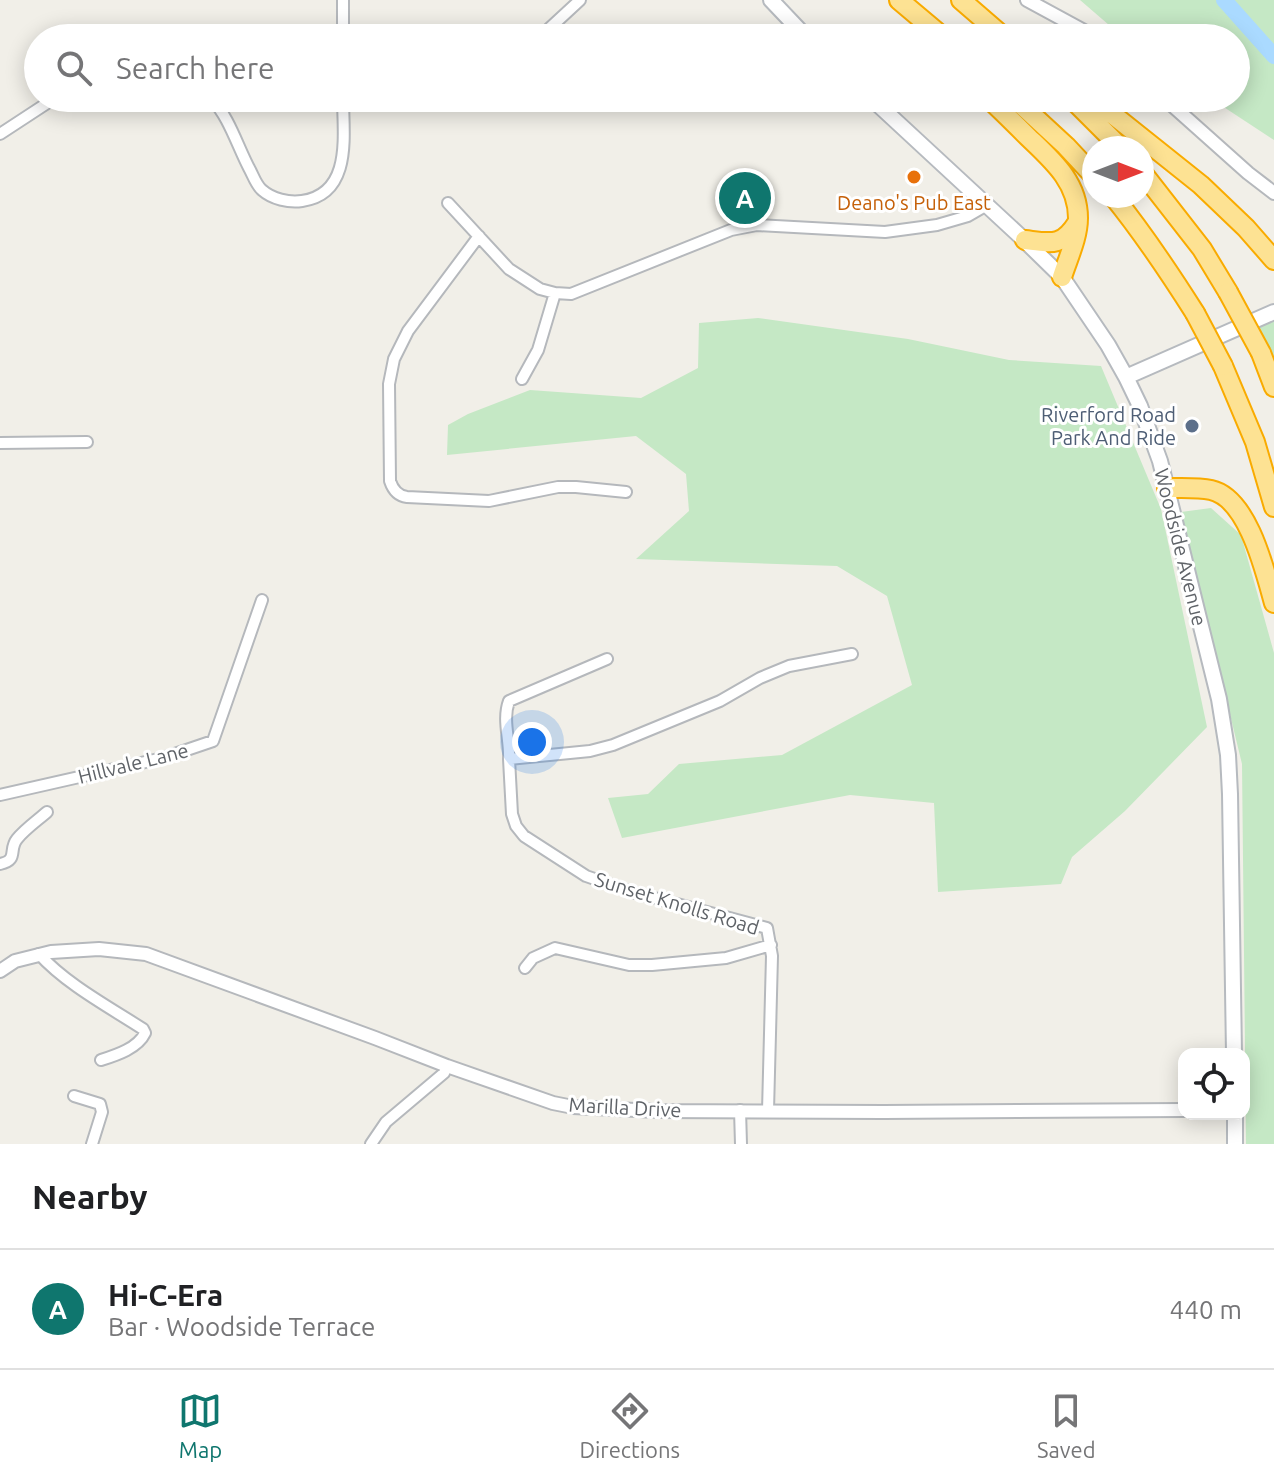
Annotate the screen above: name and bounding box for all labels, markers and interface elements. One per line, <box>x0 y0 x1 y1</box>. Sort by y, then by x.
search box <box>24 24 1250 112</box>
icon: search <box>52 46 96 90</box>
text: Search here <box>116 51 275 85</box>
north arrow <box>1082 136 1154 208</box>
pin: A <box>719 168 771 228</box>
marker: Deano's Pub East <box>905 168 923 186</box>
place label: Deano's Pub East <box>837 191 991 214</box>
place label: Riverford Road Park And Ride <box>1041 403 1176 449</box>
marker: Riverford Road Park And Ride <box>1183 417 1201 435</box>
street label: Woodside Avenue <box>1150 466 1212 628</box>
your location <box>512 722 552 762</box>
street label: Hillvale Lane <box>75 738 191 788</box>
street label: Sunset Knolls Road <box>592 867 762 939</box>
map controls <box>1178 1048 1250 1120</box>
button: locate <box>1178 1048 1250 1120</box>
street label: Marilla Drive <box>568 1093 682 1121</box>
text: Nearby <box>32 1177 147 1215</box>
text: Hi-C-Era <box>108 1278 223 1312</box>
text: A <box>49 1295 67 1324</box>
text: 440 m <box>1170 1295 1242 1324</box>
text: Bar · Woodside Terrace <box>108 1312 375 1341</box>
tab: Map <box>178 1389 222 1462</box>
tab: Directions <box>579 1389 680 1462</box>
tab: Saved <box>1037 1389 1096 1462</box>

